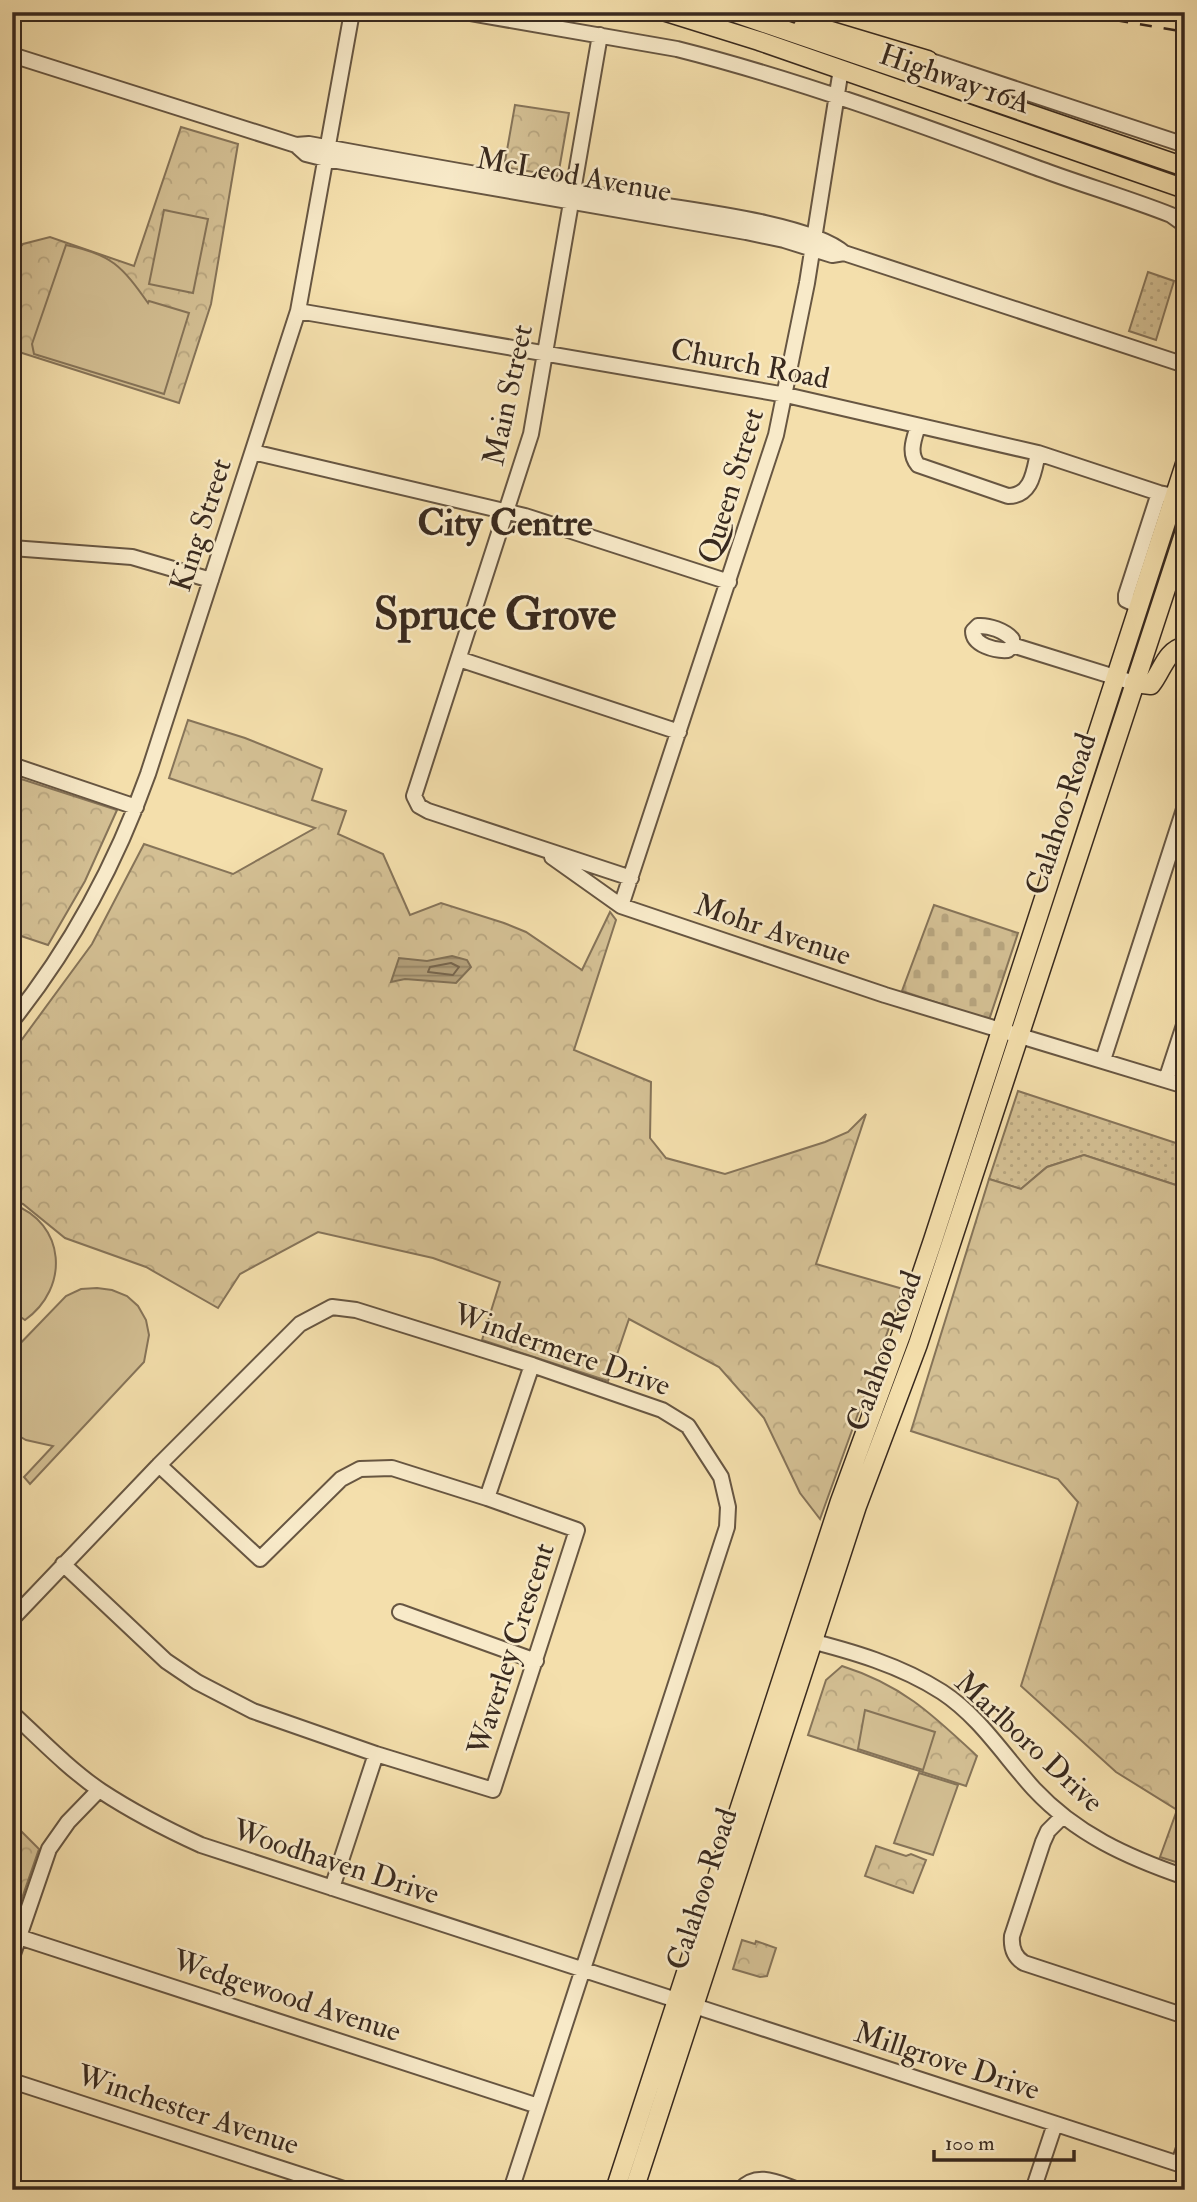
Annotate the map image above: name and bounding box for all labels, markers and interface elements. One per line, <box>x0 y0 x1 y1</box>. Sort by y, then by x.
street label: Highway 16A <box>875 36 1035 122</box>
street label: McLeod Avenue <box>474 140 674 210</box>
street label: Main Street <box>475 321 541 469</box>
street label: Church Road <box>667 330 833 398</box>
street label: Queen Street <box>690 404 772 568</box>
street label: King Street <box>162 454 240 596</box>
district label: City Centre <box>417 500 593 547</box>
district label: Spruce Grove <box>374 588 617 643</box>
street label: Calahoo Road <box>1017 728 1105 900</box>
street label: Mohr Avenue <box>690 886 856 974</box>
street label: Calahoo Road <box>838 1266 930 1436</box>
street label: Windermere Drive <box>448 1295 675 1404</box>
street label: Waverley Crescent <box>459 1538 563 1761</box>
street label: Marlboro Drive <box>947 1664 1111 1820</box>
street label: Calahoo Road <box>658 1803 746 1975</box>
street label: Woodhaven Drive <box>227 1811 444 1913</box>
street label: Wedgewood Avenue <box>167 1941 406 2050</box>
street label: Millgrove Drive <box>850 2014 1044 2108</box>
street label: Winchester Avenue <box>71 2056 304 2163</box>
scale bar <box>934 2118 1074 2162</box>
text: 100 m <box>945 2130 995 2157</box>

